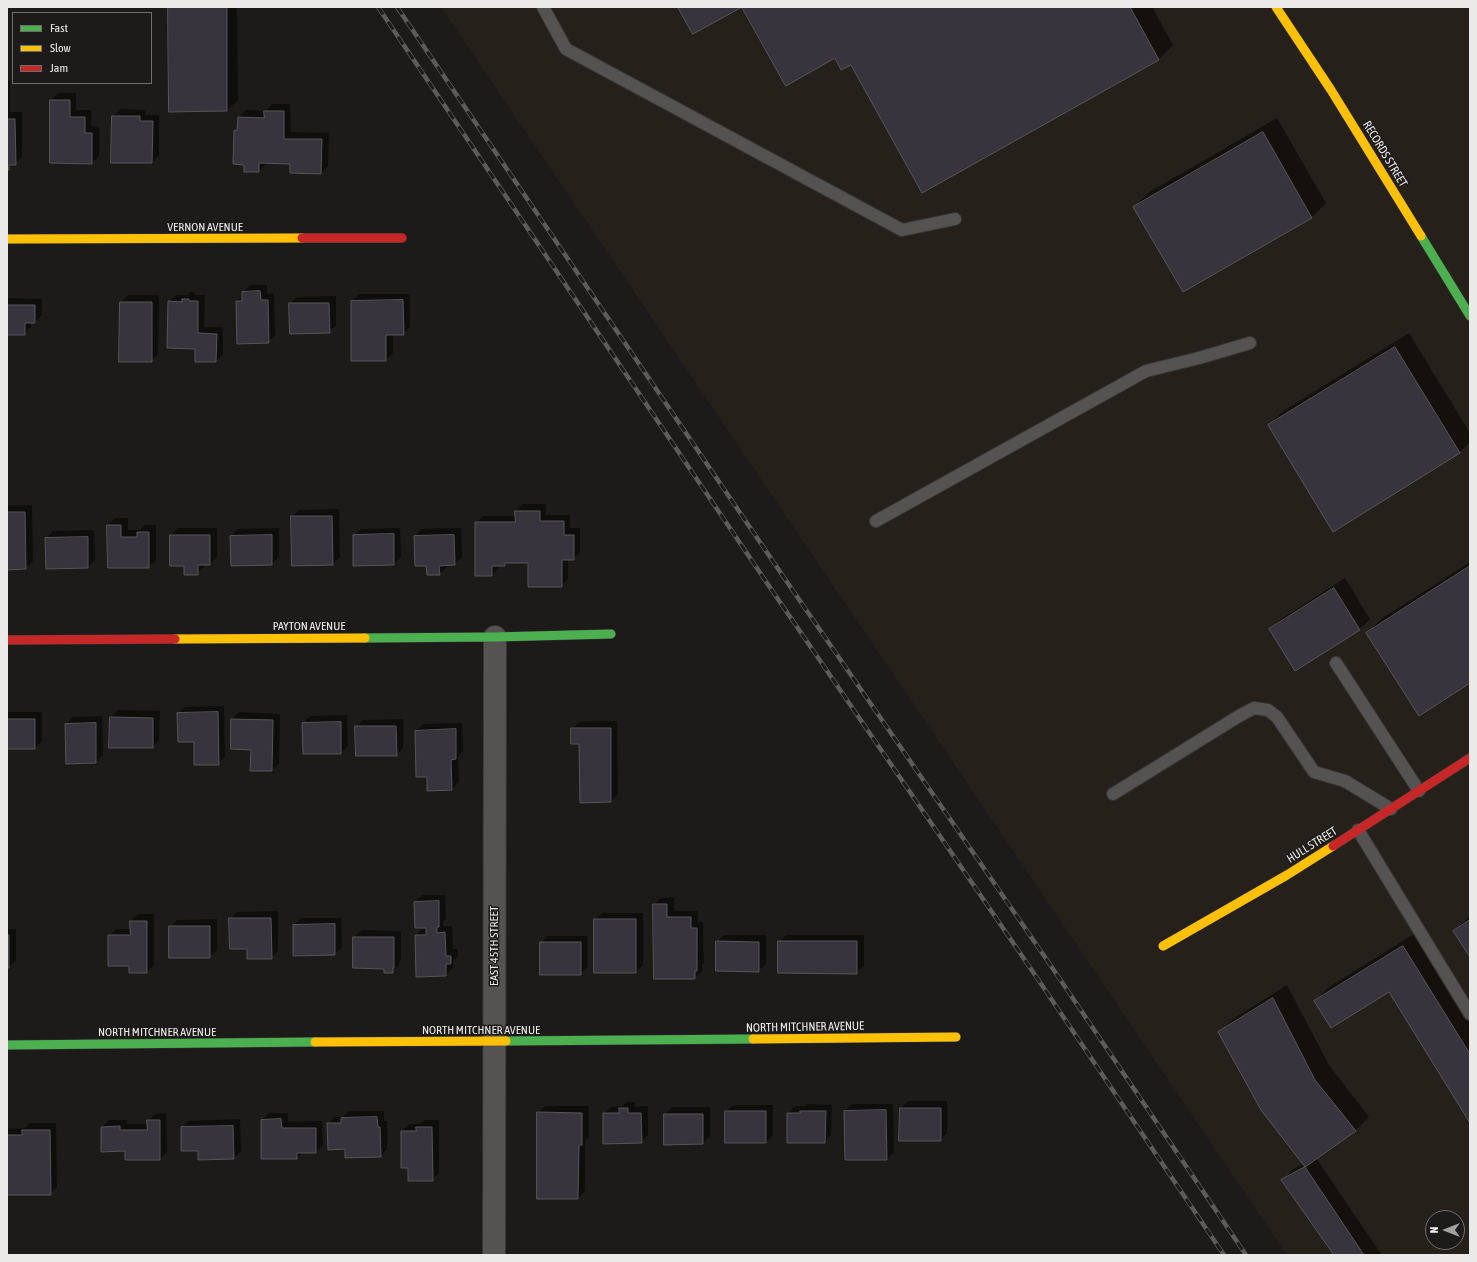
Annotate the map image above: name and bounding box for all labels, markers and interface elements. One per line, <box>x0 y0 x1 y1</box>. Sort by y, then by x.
legend <box>12 12 152 84</box>
text: Fast <box>50 21 68 35</box>
text: Slow <box>50 41 71 55</box>
text: Jam <box>50 61 68 75</box>
street label: RECORDS STREET <box>1360 118 1410 190</box>
street label: VERNON AVENUE <box>167 220 243 234</box>
street label: PAYTON AVENUE <box>273 619 345 633</box>
street label: HULL STREET <box>1284 824 1340 866</box>
street label: EAST 45TH STREET <box>487 906 501 986</box>
street label: NORTH MITCHNER AVENUE <box>746 1019 864 1035</box>
street label: NORTH MITCHNER AVENUE <box>422 1023 540 1037</box>
street label: NORTH MITCHNER AVENUE <box>98 1025 216 1039</box>
north arrow <box>1425 1210 1465 1250</box>
text: N <box>1428 1227 1440 1233</box>

